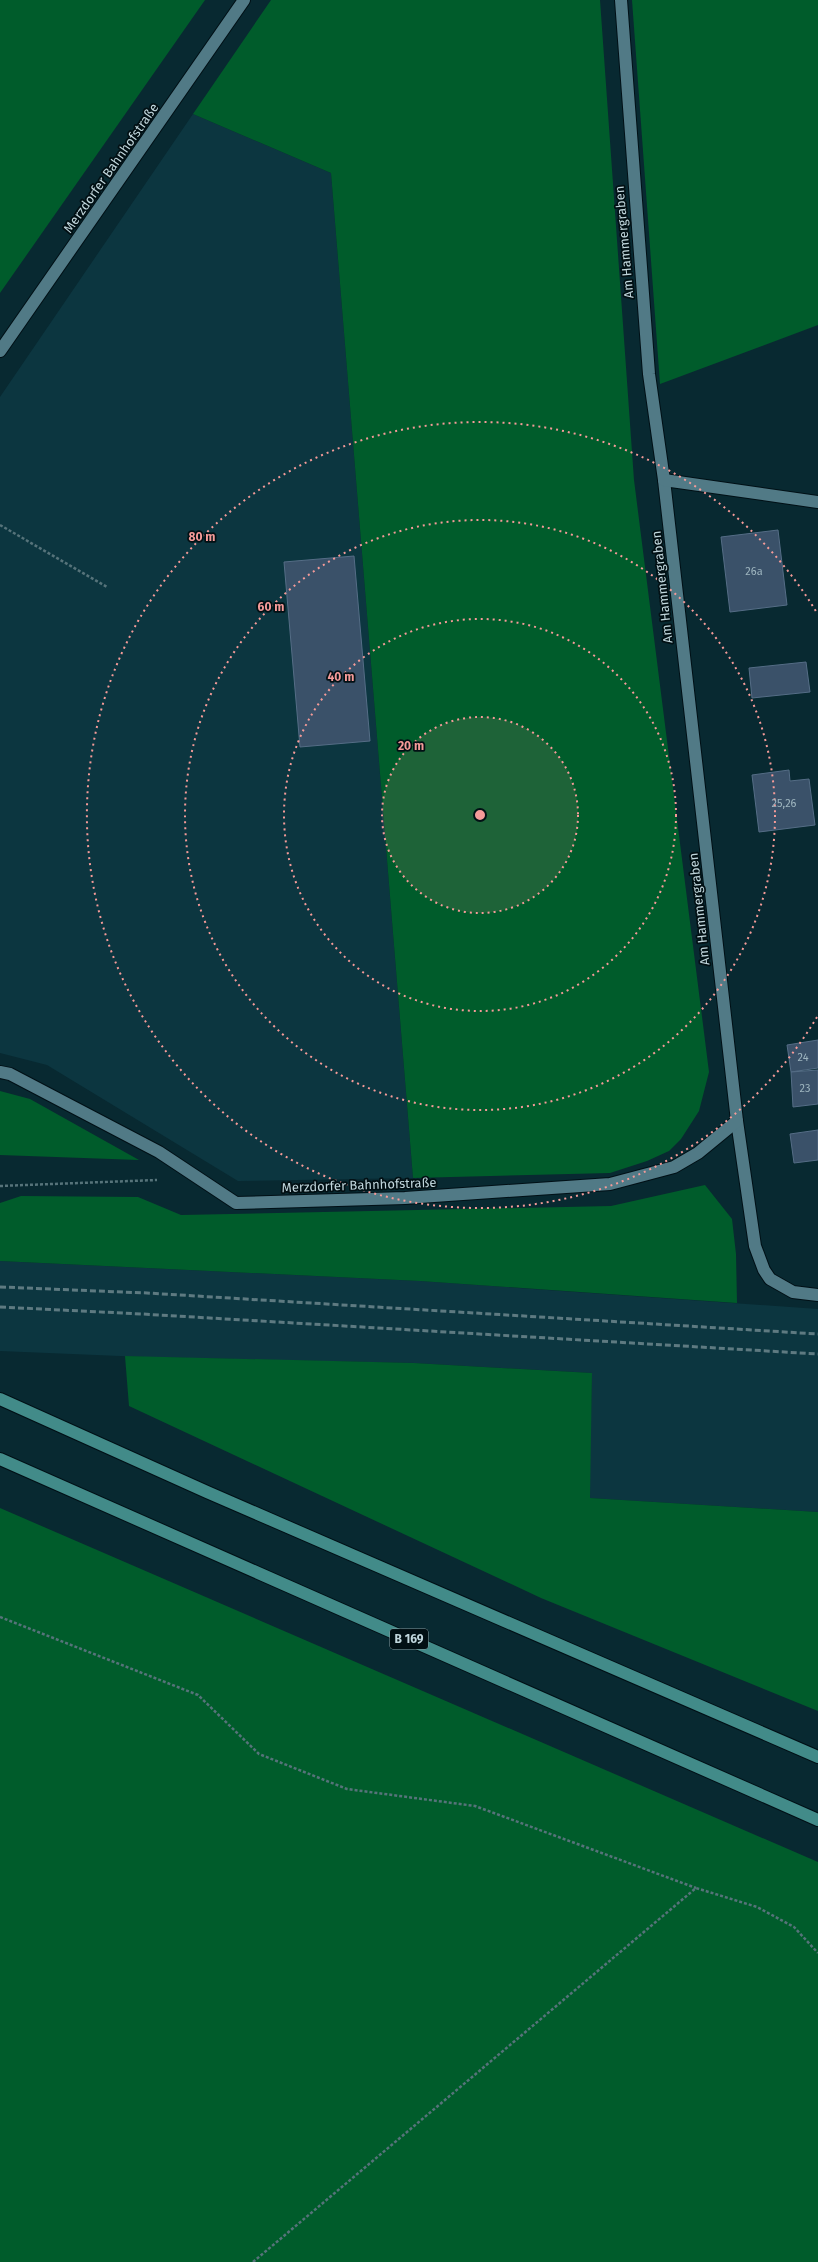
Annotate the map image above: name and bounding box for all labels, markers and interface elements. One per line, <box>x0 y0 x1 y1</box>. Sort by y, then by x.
street label: Merzdorfer Bahnhofstraße <box>60 100 162 236</box>
street label: Am Hammergraben <box>612 185 636 299</box>
text: 80 m <box>189 530 215 544</box>
street label: Am Hammergraben <box>649 530 675 644</box>
house number: 26a <box>745 565 763 578</box>
text: 60 m <box>258 600 284 614</box>
text: 40 m <box>328 670 354 684</box>
text: 20 m <box>398 739 424 753</box>
house number: 25,26 <box>772 797 797 810</box>
centre of rings <box>473 808 487 822</box>
street label: Am Hammergraben <box>686 852 712 966</box>
house number: 24 <box>798 1051 809 1064</box>
house number: 23 <box>800 1082 810 1095</box>
street label: Merzdorfer Bahnhofstraße <box>281 1175 437 1195</box>
road number: B 169 <box>390 1629 428 1649</box>

